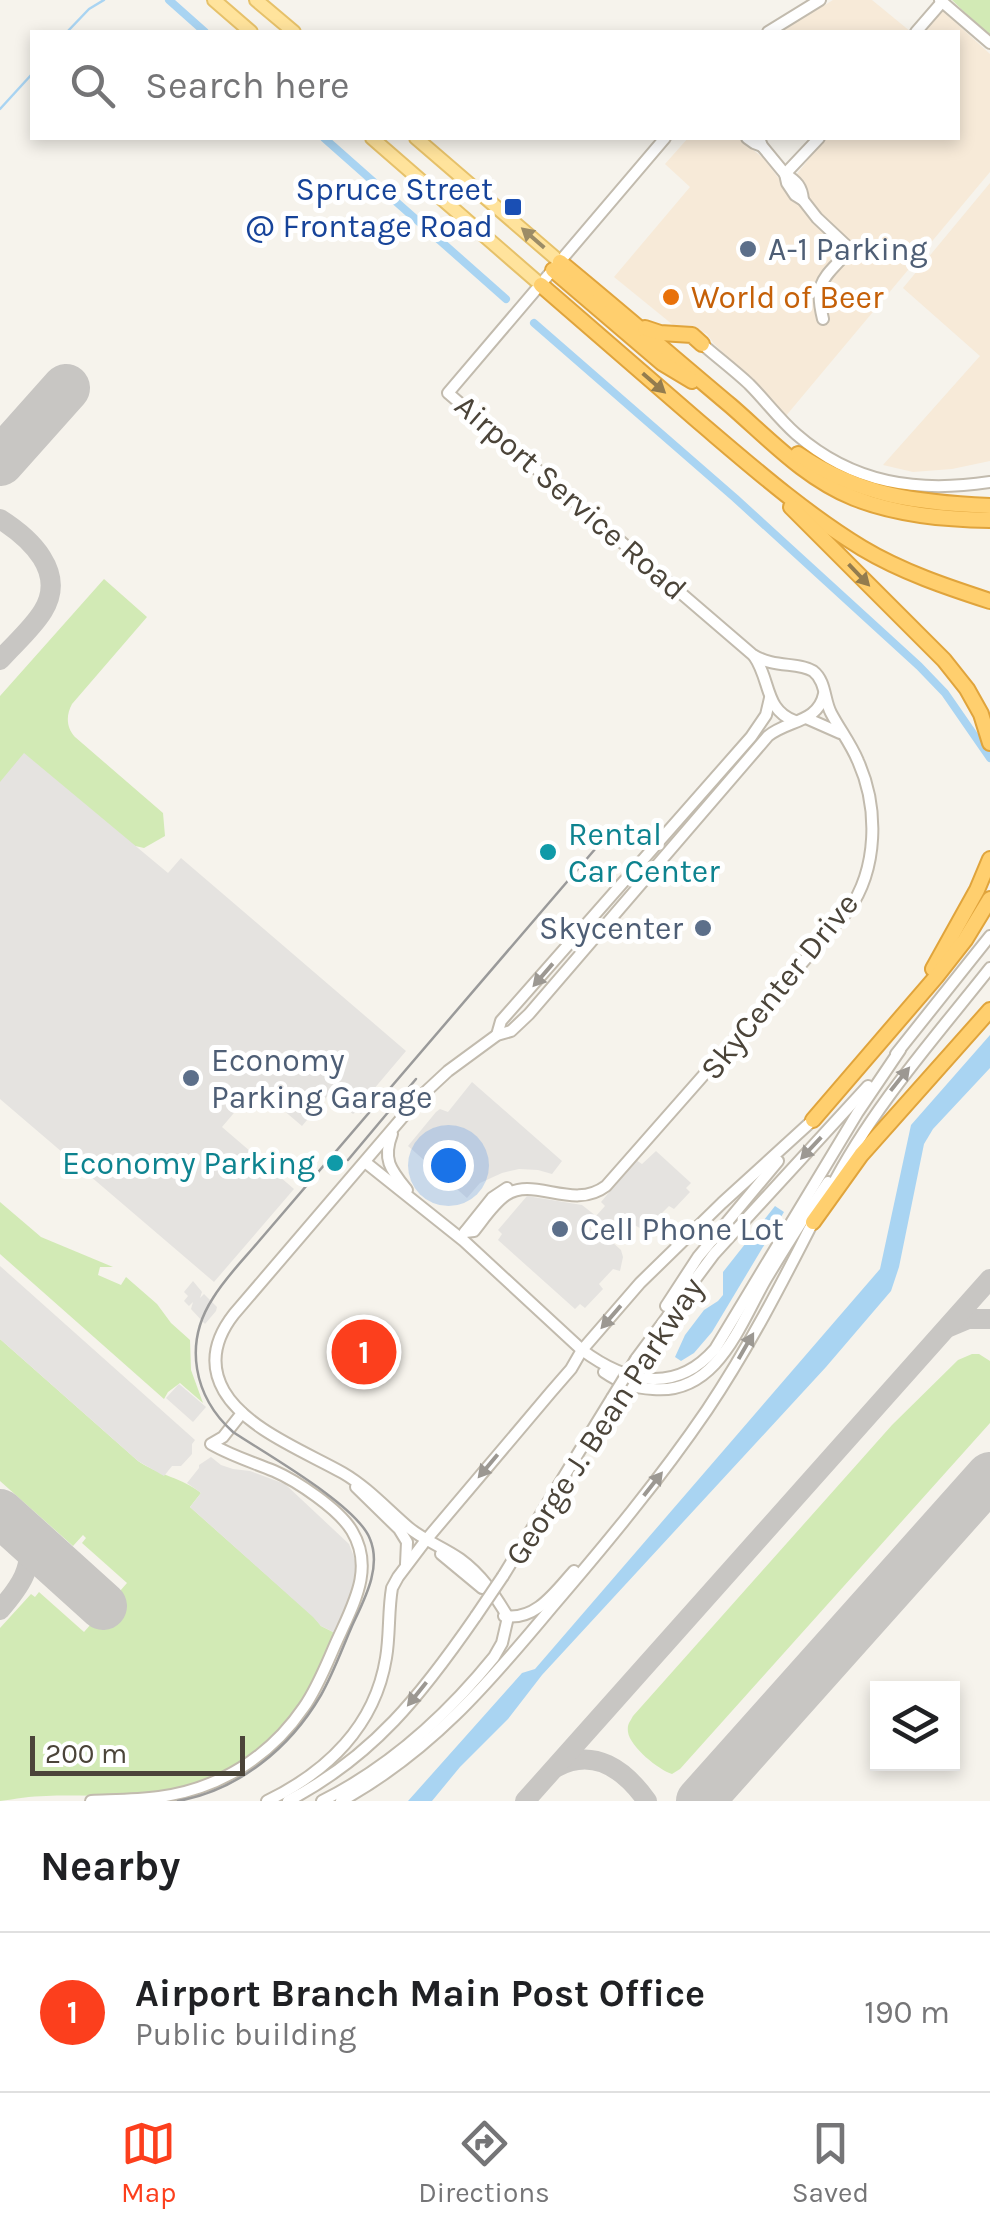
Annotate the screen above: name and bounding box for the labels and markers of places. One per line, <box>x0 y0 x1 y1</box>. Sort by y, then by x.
place label: Spruce Street @ Frontage Road <box>245 171 493 245</box>
marker: Spruce Street @ Frontage Road <box>502 196 524 218</box>
place label: A-1 Parking <box>768 231 928 268</box>
marker: A-1 Parking <box>737 238 759 260</box>
place label: World of Beer <box>691 279 884 316</box>
marker: World of Beer <box>660 286 682 308</box>
place label: Rental Car Center <box>568 816 720 890</box>
marker: Rental Car Center <box>537 841 559 863</box>
place label: Skycenter <box>539 910 683 947</box>
marker: Skycenter <box>692 917 714 939</box>
place label: Economy Parking Garage <box>211 1042 432 1116</box>
marker: Economy Parking Garage <box>180 1067 202 1089</box>
place label: Economy Parking <box>62 1145 315 1182</box>
marker: Economy Parking <box>324 1152 346 1174</box>
place label: Cell Phone Lot <box>580 1211 784 1248</box>
marker: Cell Phone Lot <box>549 1218 571 1240</box>
pin: 1 <box>332 1314 396 1390</box>

